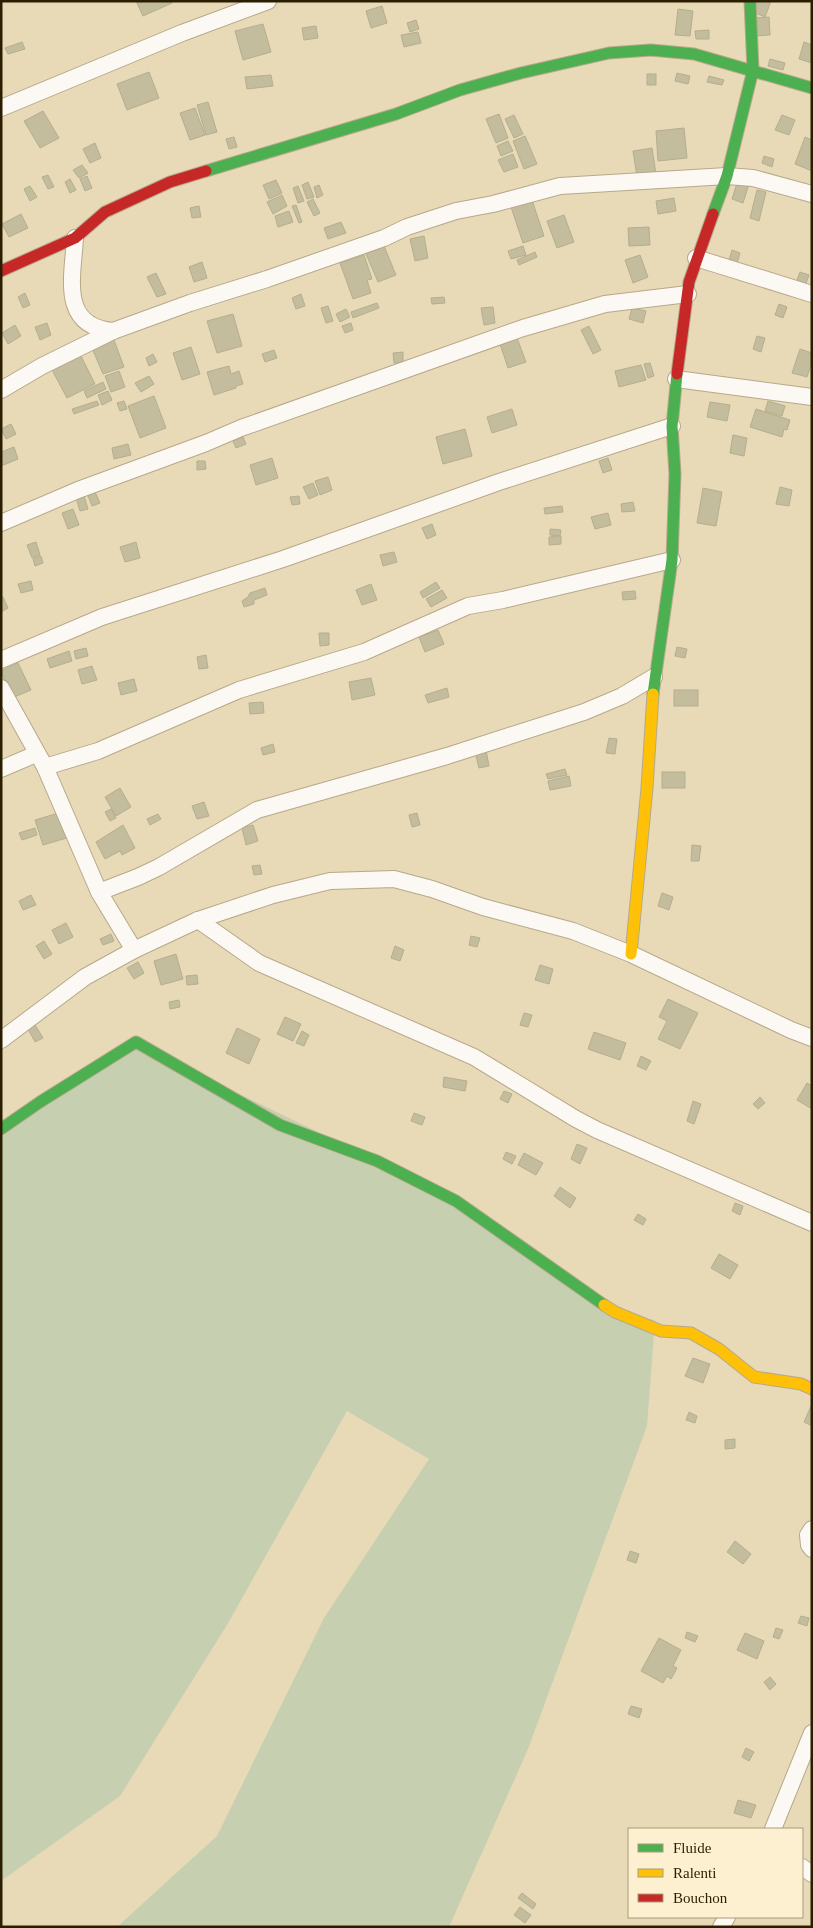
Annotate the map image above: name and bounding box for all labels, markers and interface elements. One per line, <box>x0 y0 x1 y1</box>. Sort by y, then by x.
legend <box>628 1828 803 1918</box>
text: Fluide <box>673 1840 712 1856</box>
text: Ralenti <box>673 1865 716 1881</box>
text: Bouchon <box>673 1890 728 1906</box>

